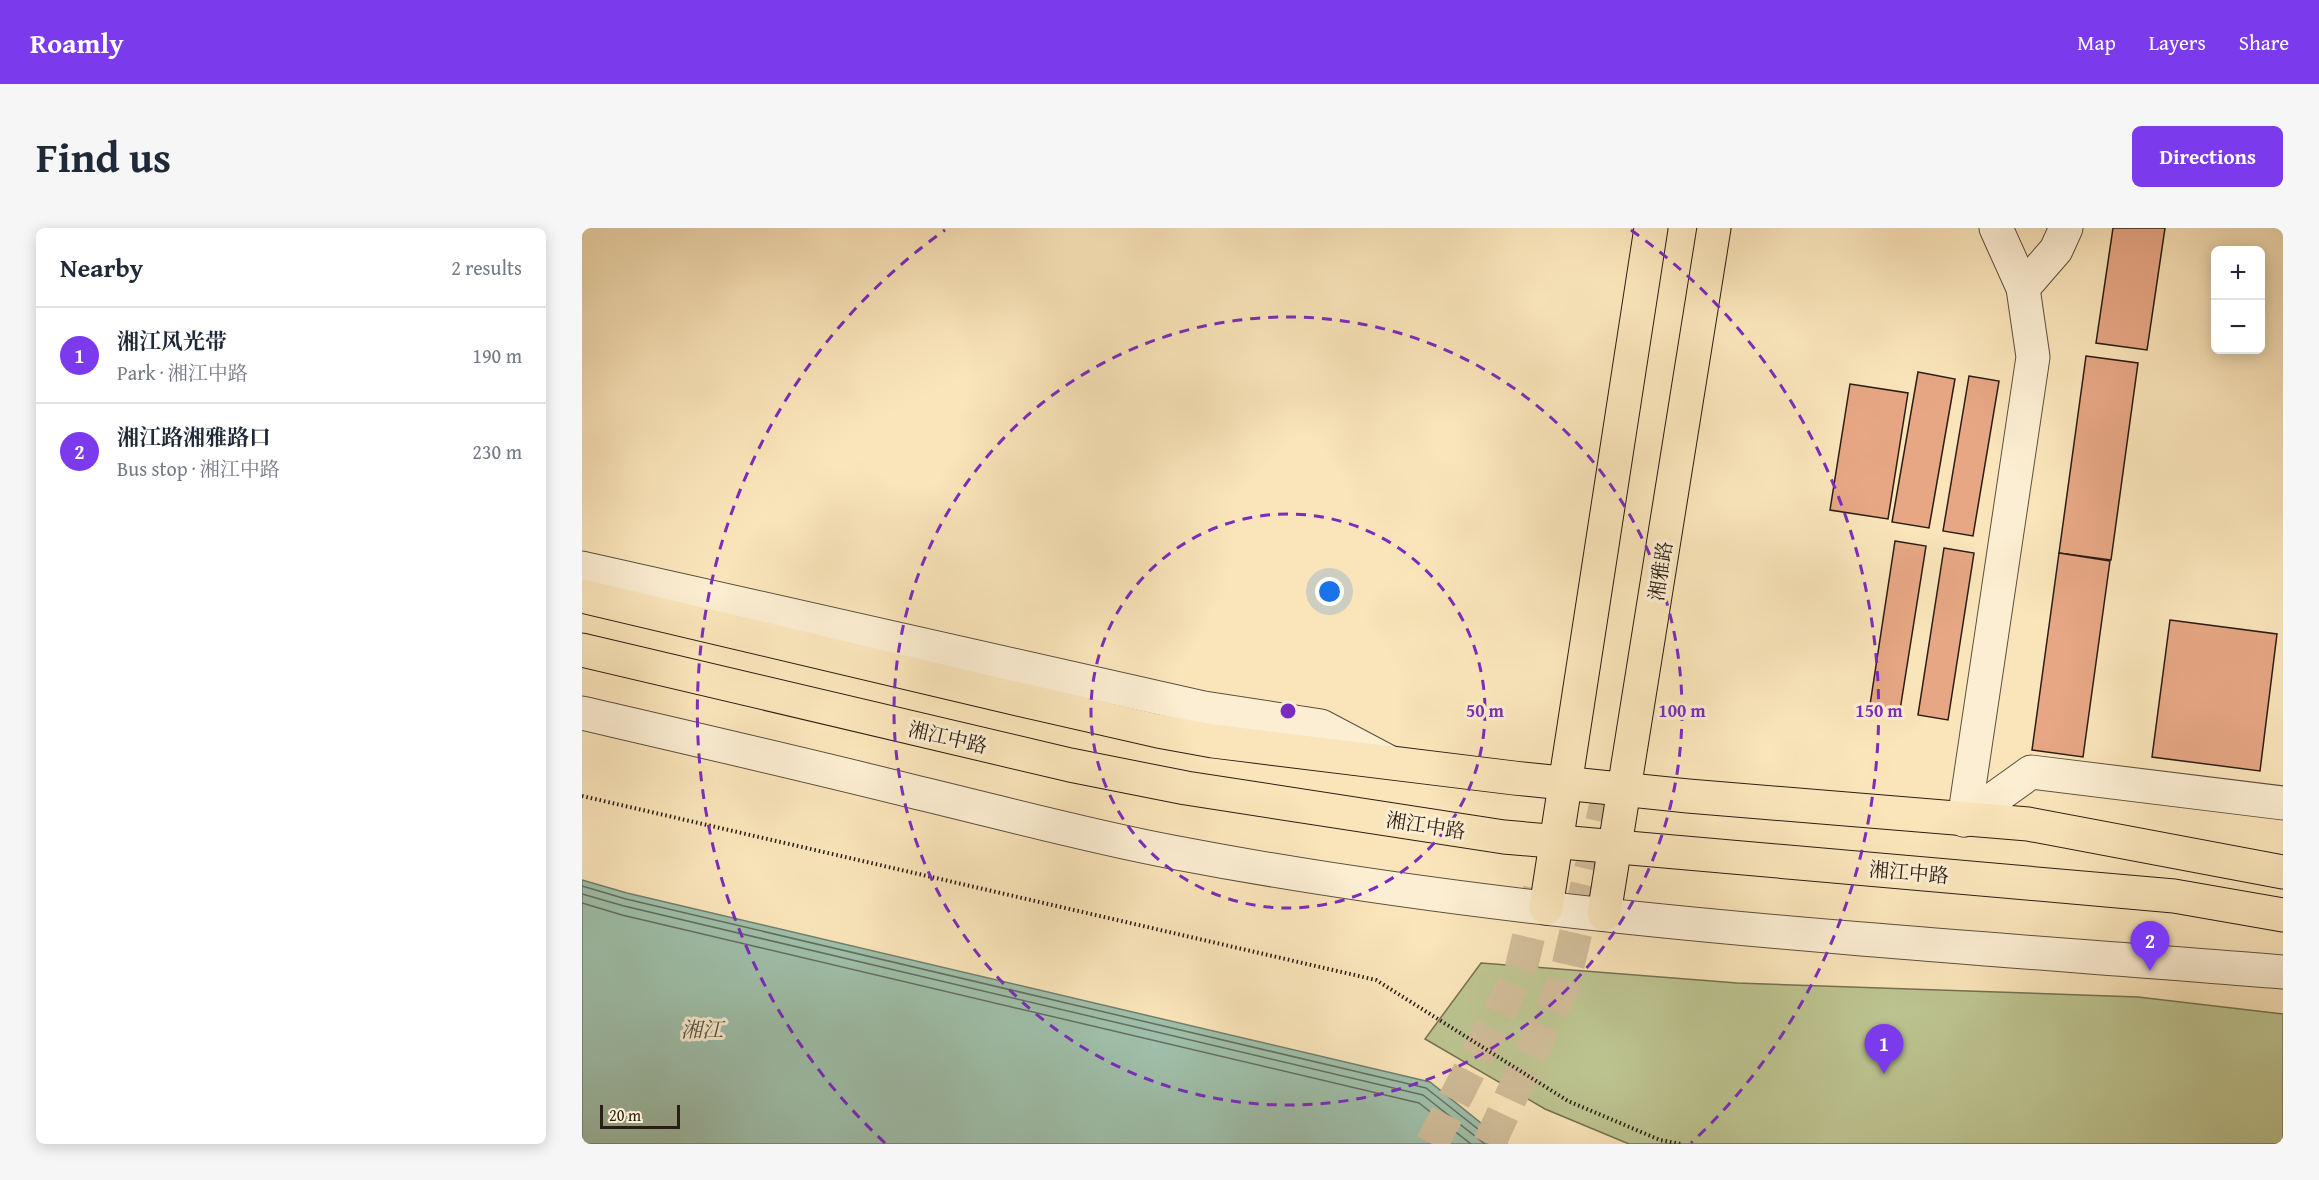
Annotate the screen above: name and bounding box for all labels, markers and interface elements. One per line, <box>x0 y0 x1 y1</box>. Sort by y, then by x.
text: Roamly <box>30 22 124 63</box>
text: Map <box>2077 27 2116 58</box>
text: Layers <box>2149 27 2206 58</box>
text: Share <box>2239 27 2289 58</box>
text: Find us <box>36 126 171 187</box>
button: Directions <box>2132 126 2283 187</box>
map controls <box>2211 246 2265 354</box>
button: + <box>2211 246 2265 300</box>
text: Nearby <box>60 248 143 287</box>
text: 2 results <box>451 253 522 282</box>
button: − <box>2211 300 2265 354</box>
text: 湘江风光带 <box>117 325 227 357</box>
text: 1 <box>74 341 85 370</box>
text: 190 m <box>472 341 522 370</box>
text: Park · 湘江中路 <box>117 358 248 387</box>
text: 湘江路湘雅路口 <box>117 421 271 453</box>
text: 2 <box>74 437 85 466</box>
text: 230 m <box>472 437 522 466</box>
text: Bus stop · 湘江中路 <box>117 454 280 483</box>
street label: 湘雅路 <box>1641 539 1679 603</box>
your location <box>1315 577 1344 606</box>
text: 50 m <box>1466 697 1505 724</box>
text: 100 m <box>1658 697 1706 724</box>
text: 150 m <box>1855 697 1903 724</box>
centre of rings <box>1278 701 1298 721</box>
street label: 湘江中路 <box>906 714 990 760</box>
street label: 湘江中路 <box>1384 804 1468 846</box>
street label: 湘江中路 <box>1868 854 1950 890</box>
pin: 2 <box>2130 922 2170 971</box>
water label: 湘江 <box>681 1014 726 1045</box>
pin: 1 <box>1864 1024 1904 1074</box>
scale bar <box>600 1102 680 1130</box>
text: 20 m <box>609 1103 641 1127</box>

